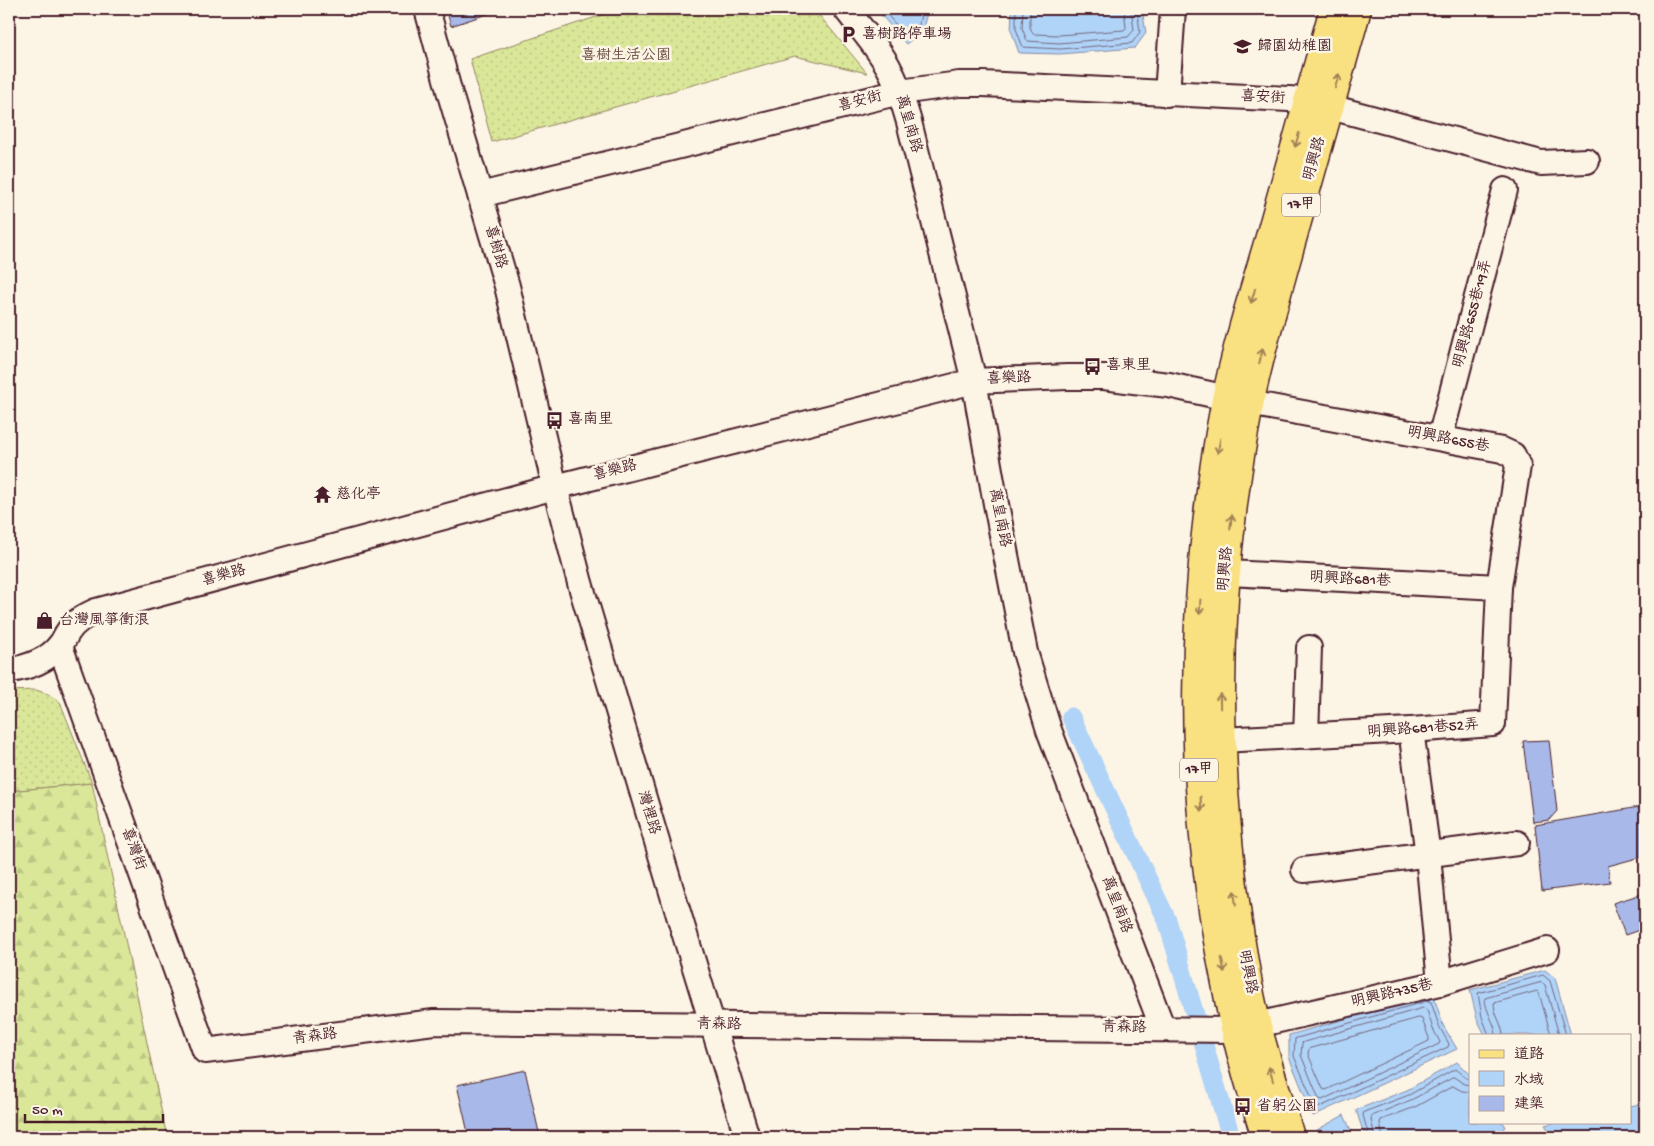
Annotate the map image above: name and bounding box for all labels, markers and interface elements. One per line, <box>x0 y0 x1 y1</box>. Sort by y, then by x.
parking icon: 喜樹路停車場 <box>838 25 858 45</box>
place label: 喜樹路停車場 <box>862 26 952 44</box>
school or university icon: 歸園幼稚園 <box>1233 37 1253 57</box>
place label: 歸園幼稚園 <box>1257 38 1332 56</box>
park label: 喜樹生活公園 <box>581 47 671 65</box>
one-way arrow <box>1332 74 1342 90</box>
street label: 喜安街 <box>836 88 884 116</box>
street label: 喜安街 <box>1240 88 1286 108</box>
street label: 萬皇南路 <box>891 92 926 155</box>
one-way arrow <box>1292 132 1301 148</box>
street label: 明興路 <box>1300 135 1330 183</box>
road number: 17甲 <box>1282 194 1320 216</box>
street label: 喜樹路 <box>480 223 510 271</box>
street label: 明興路655巷19弄 <box>1450 258 1496 370</box>
one-way arrow <box>1248 288 1257 304</box>
one-way arrow <box>1257 348 1266 364</box>
bus stop icon: 喜東里 <box>1082 356 1102 376</box>
place label: 喜東里 <box>1106 357 1151 375</box>
street label: 喜樂路 <box>986 368 1032 389</box>
bus stop icon: 喜南里 <box>544 410 564 430</box>
place label: 喜南里 <box>568 410 613 429</box>
street label: 明興路655巷 <box>1405 423 1491 457</box>
one-way arrow <box>1213 437 1223 453</box>
street label: 喜樂路 <box>591 456 639 485</box>
temple icon: 慈化亭 <box>312 485 332 505</box>
place label: 慈化亭 <box>336 486 381 504</box>
street label: 萬皇南路 <box>984 487 1015 549</box>
one-way arrow <box>1226 514 1236 530</box>
street label: 明興路 <box>1215 546 1237 592</box>
street label: 喜樂路 <box>200 561 248 591</box>
street label: 明興路681巷 <box>1309 569 1391 591</box>
one-way arrow <box>1195 599 1204 615</box>
shop icon: 台灣風箏衝浪 <box>35 611 55 631</box>
place label: 台灣風箏衝浪 <box>59 611 149 630</box>
one-way arrow <box>1216 693 1225 709</box>
street label: 明興路681巷52弄 <box>1366 716 1480 742</box>
road number: 17甲 <box>1180 758 1218 782</box>
street label: 灣裡路 <box>633 789 664 837</box>
one-way arrow <box>1197 796 1206 812</box>
street label: 喜灣街 <box>117 824 150 873</box>
street label: 萬皇南路 <box>1097 873 1136 936</box>
one-way arrow <box>1230 890 1240 906</box>
street label: 明興路 <box>1234 948 1260 996</box>
one-way arrow <box>1218 957 1228 973</box>
street label: 明興路735巷 <box>1349 976 1435 1012</box>
street label: 青森路 <box>696 1016 742 1034</box>
street label: 青森路 <box>1101 1019 1147 1037</box>
street label: 青森路 <box>292 1025 338 1049</box>
legend <box>1469 1034 1632 1124</box>
text: 道路 <box>1514 1046 1544 1064</box>
one-way arrow <box>1266 1066 1276 1082</box>
text: 水域 <box>1514 1072 1544 1090</box>
scale bar <box>25 1091 162 1123</box>
text: 建築 <box>1514 1096 1544 1114</box>
bus stop icon: 省躬公園 <box>1233 1097 1253 1117</box>
place label: 省躬公園 <box>1257 1098 1317 1116</box>
text: 50 m <box>32 1102 63 1120</box>

